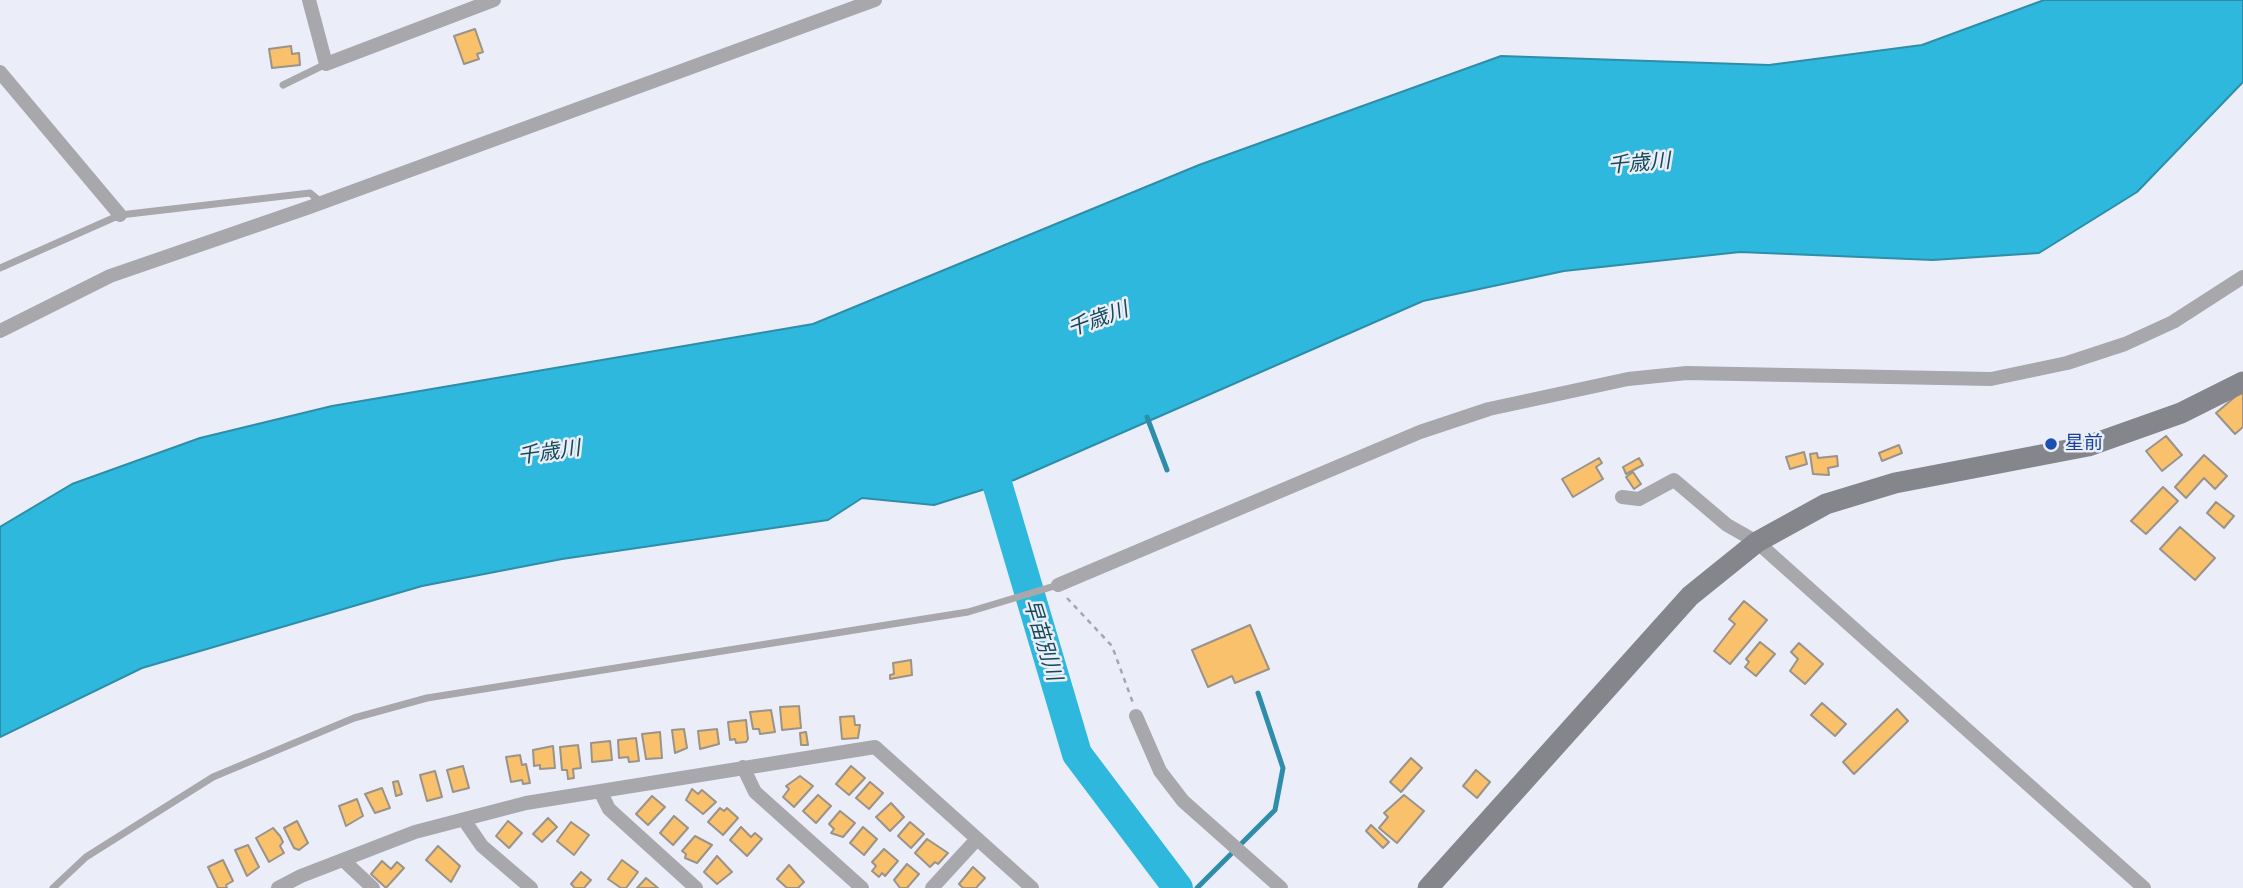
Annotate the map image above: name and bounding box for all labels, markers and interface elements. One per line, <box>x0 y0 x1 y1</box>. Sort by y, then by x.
water label: 千歳川 <box>1607 149 1671 179</box>
water label: 千歳川 <box>1064 297 1132 343</box>
place label: 星前 <box>2065 433 2103 455</box>
water label: 千歳川 <box>516 436 582 470</box>
marker: 星前 <box>2043 436 2059 452</box>
water label: 早苗別川 <box>1018 596 1066 684</box>

